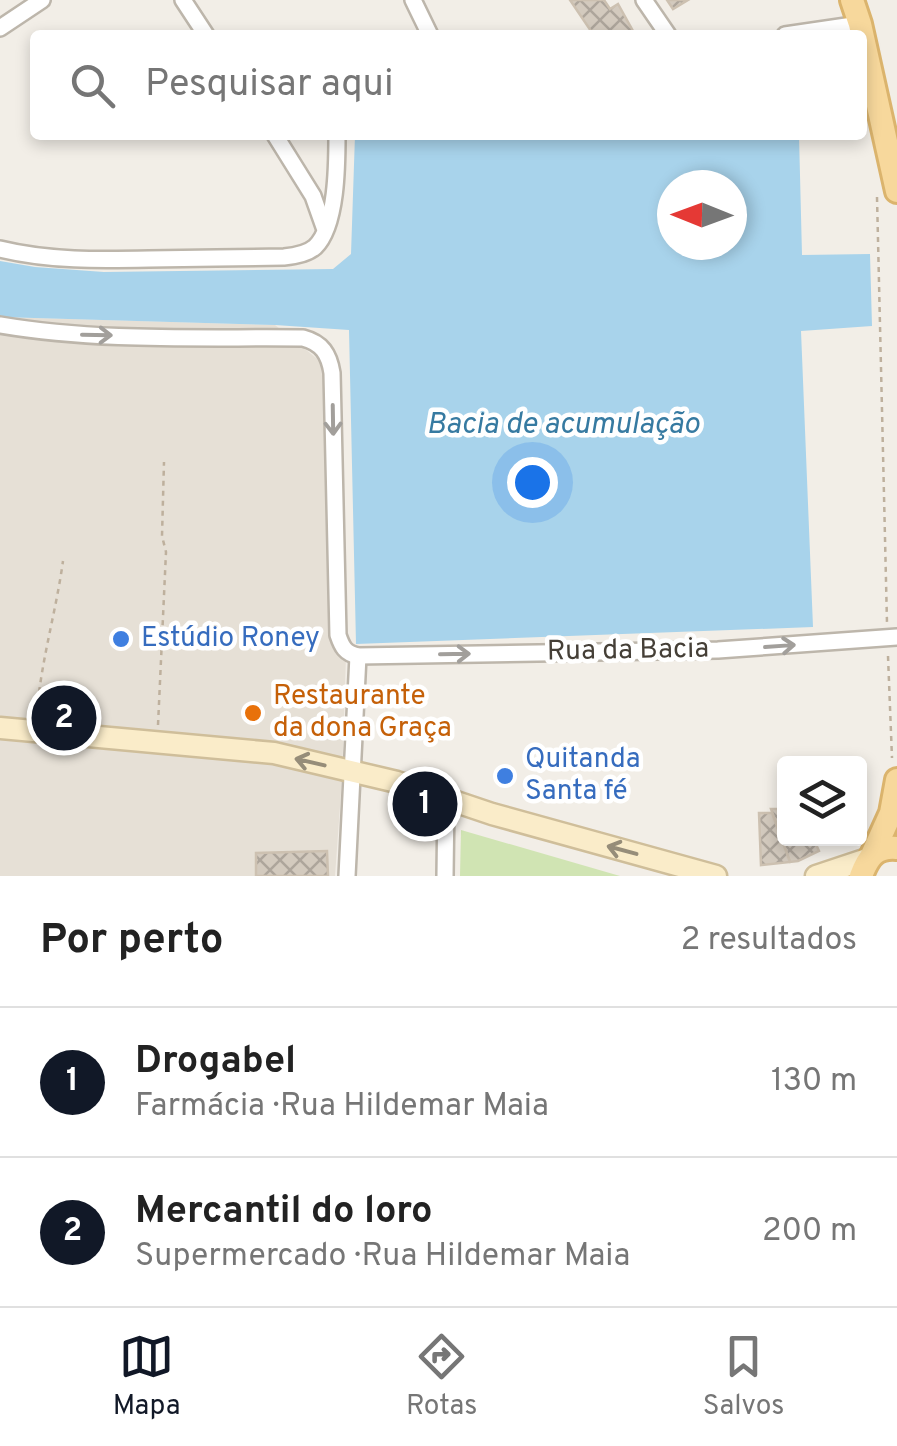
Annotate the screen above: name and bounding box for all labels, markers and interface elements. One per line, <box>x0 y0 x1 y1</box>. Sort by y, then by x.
search box <box>30 30 867 140</box>
icon: search <box>65 58 120 113</box>
text: Pesquisar aqui <box>145 61 394 110</box>
north arrow <box>657 170 747 260</box>
one-way arrow <box>80 326 112 345</box>
one-way arrow <box>323 404 342 436</box>
water label: Bacia de acumulação <box>427 407 700 444</box>
your location <box>507 457 558 508</box>
place label: Estúdio Roney <box>141 621 320 657</box>
marker: Estúdio Roney <box>110 628 132 650</box>
street label: Rua da Bacia <box>547 632 709 670</box>
one-way arrow <box>764 636 796 655</box>
one-way arrow <box>438 644 471 664</box>
place label: Restaurante da dona Graça <box>273 679 452 747</box>
pin: 2 <box>32 680 96 756</box>
marker: Restaurante da dona Graça <box>242 702 264 724</box>
place label: Quitanda Santa fé <box>525 742 640 810</box>
one-way arrow <box>295 752 327 770</box>
map controls <box>777 756 867 846</box>
button: layers <box>777 756 867 846</box>
marker: Quitanda Santa fé <box>494 765 516 787</box>
pin: 1 <box>392 766 458 842</box>
one-way arrow <box>607 840 639 858</box>
text: Por perto <box>40 915 224 968</box>
text: 2 resultados <box>681 921 857 961</box>
text: Drogabel <box>135 1038 296 1087</box>
text: 1 <box>66 1062 79 1102</box>
text: 130 m <box>771 1062 857 1102</box>
text: Farmácia · Rua Hildemar Maia <box>135 1087 549 1127</box>
text: Mercantil do loro <box>135 1188 433 1237</box>
text: 2 <box>63 1212 82 1252</box>
text: 200 m <box>762 1212 857 1252</box>
text: Supermercado · Rua Hildemar Maia <box>135 1237 630 1277</box>
tab: Mapa <box>113 1329 180 1425</box>
tab: Rotas <box>406 1329 477 1425</box>
tab: Salvos <box>703 1329 784 1425</box>

